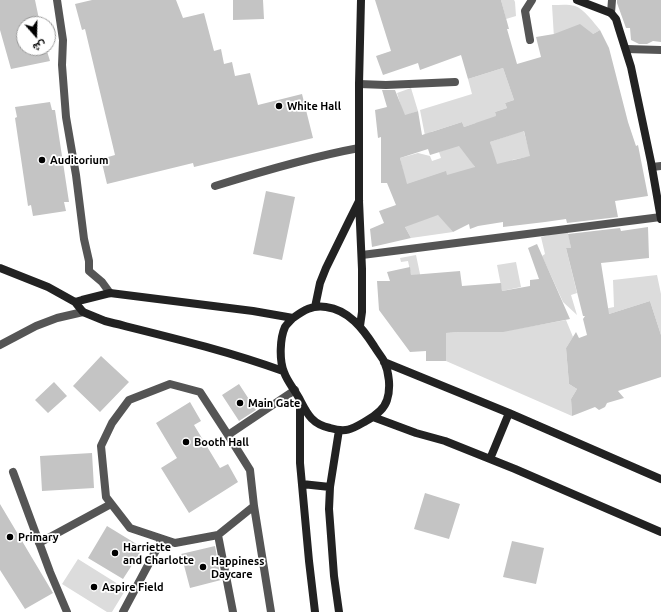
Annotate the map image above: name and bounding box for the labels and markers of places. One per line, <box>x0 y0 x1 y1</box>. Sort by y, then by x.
place label: White Hall <box>287 99 341 113</box>
marker: White Hall <box>274 101 284 111</box>
place label: Auditorium <box>50 153 109 167</box>
marker: Auditorium <box>37 155 47 165</box>
place label: Main Gate <box>248 396 300 410</box>
marker: Main Gate <box>235 398 245 408</box>
place label: Booth Hall <box>194 435 249 449</box>
marker: Booth Hall <box>181 437 191 447</box>
place label: Primary <box>18 530 59 544</box>
marker: Primary <box>5 532 15 542</box>
place label: Harriette and Charlotte <box>123 540 194 566</box>
marker: Harriette and Charlotte <box>110 548 120 558</box>
place label: Happiness Daycare <box>211 554 264 580</box>
marker: Happiness Daycare <box>198 562 208 572</box>
place label: Aspire Field <box>102 580 164 594</box>
marker: Aspire Field <box>89 582 99 592</box>

